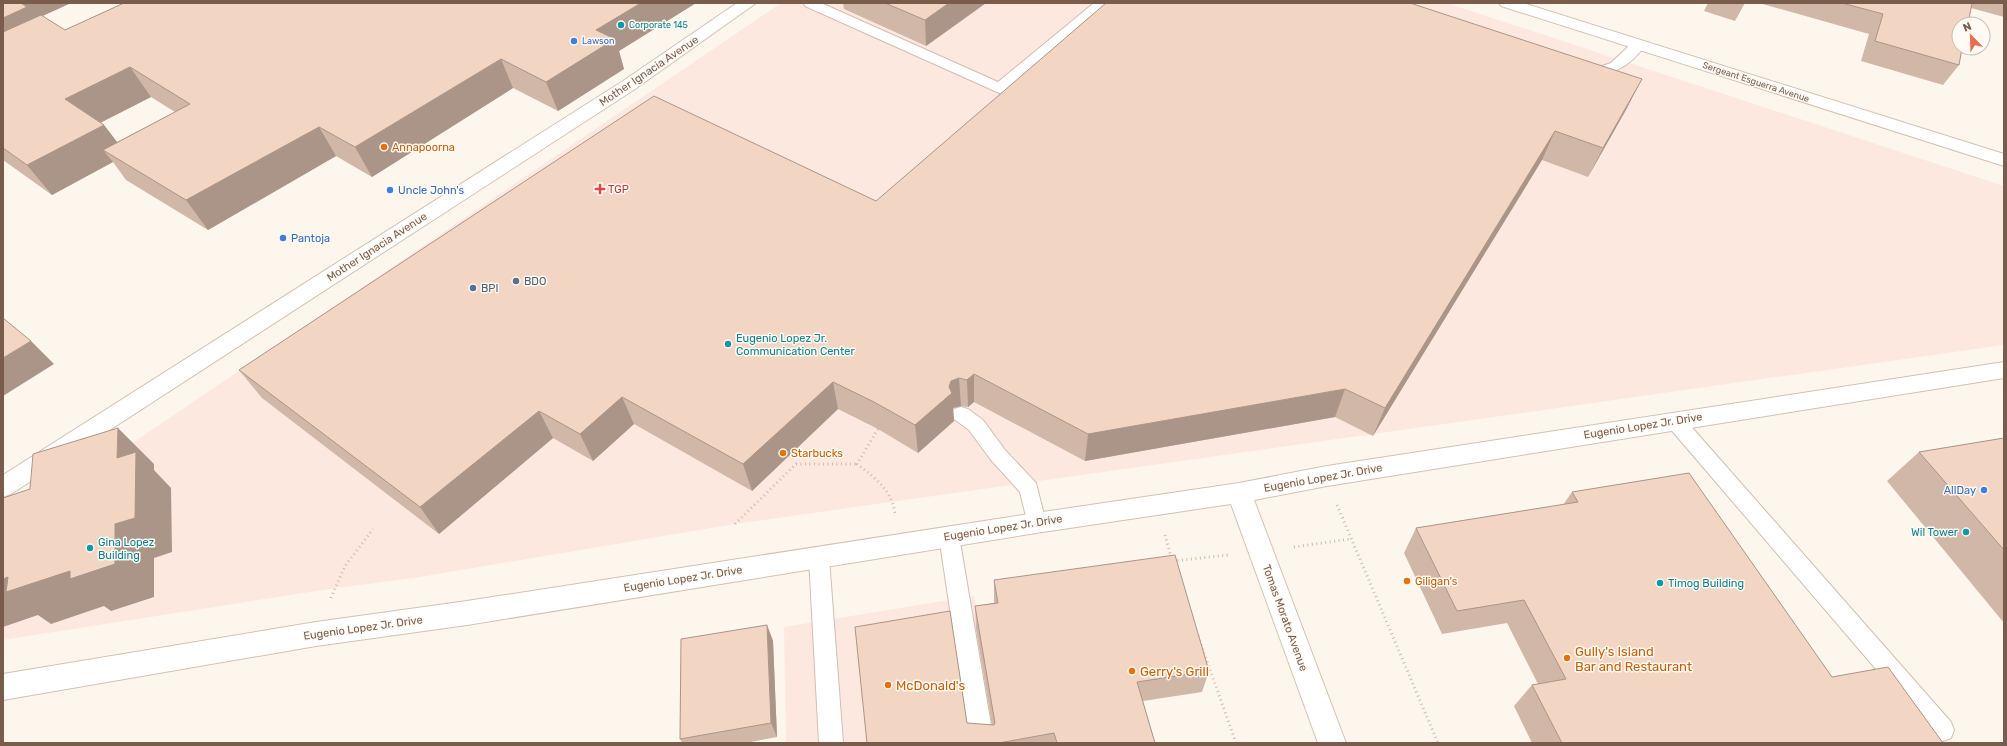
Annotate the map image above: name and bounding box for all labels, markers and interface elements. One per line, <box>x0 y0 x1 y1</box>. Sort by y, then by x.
north arrow <box>1951 16 1991 56</box>
marker: Corporate 145 <box>616 20 626 30</box>
place label: Corporate 145 <box>629 20 688 30</box>
text: N <box>1961 20 1974 35</box>
street label: Mother Ignacia Avenue <box>597 33 701 109</box>
marker: Lawson <box>569 36 579 46</box>
place label: Lawson <box>582 36 614 46</box>
street label: Sergeant Esguerra Avenue <box>1701 60 1811 104</box>
place label: Annapoorna <box>392 141 455 154</box>
marker: Annapoorna <box>379 142 389 152</box>
place label: TGP <box>608 183 629 196</box>
place label: Uncle John's <box>398 184 464 197</box>
marker: TGP <box>595 184 605 194</box>
marker: Uncle John's <box>385 185 395 195</box>
street label: Mother Ignacia Avenue <box>324 210 430 284</box>
place label: Pantoja <box>291 232 330 245</box>
marker: Pantoja <box>278 233 288 243</box>
place label: BDO <box>524 275 546 288</box>
marker: BDO <box>511 276 521 286</box>
place label: BPI <box>481 282 498 295</box>
marker: BPI <box>468 283 478 293</box>
place label: Eugenio Lopez Jr. Communication Center <box>736 332 855 358</box>
marker: Eugenio Lopez Jr. Communication Center <box>723 339 733 349</box>
street label: Eugenio Lopez Jr. Drive <box>1583 410 1703 442</box>
place label: Starbucks <box>791 447 843 460</box>
marker: Starbucks <box>778 448 788 458</box>
street label: Eugenio Lopez Jr. Drive <box>1263 461 1383 495</box>
place label: AllDay <box>1944 484 1976 497</box>
marker: AllDay <box>1979 485 1989 495</box>
street label: Eugenio Lopez Jr. Drive <box>943 512 1063 544</box>
place label: Wil Tower <box>1911 526 1959 539</box>
marker: Wil Tower <box>1961 527 1971 537</box>
place label: Gina Lopez Building <box>98 536 155 562</box>
marker: Gina Lopez Building <box>85 543 95 553</box>
street label: Eugenio Lopez Jr. Drive <box>623 563 743 595</box>
street label: Tomas Morato Avenue <box>1260 563 1310 673</box>
place label: Giligan's <box>1415 575 1458 588</box>
marker: Giligan's <box>1402 576 1412 586</box>
place label: Timog Building <box>1668 577 1744 590</box>
marker: Timog Building <box>1655 578 1665 588</box>
street label: Eugenio Lopez Jr. Drive <box>303 613 423 643</box>
place label: Gully's Island Bar and Restaurant <box>1575 644 1692 674</box>
marker: Gully's Island Bar and Restaurant <box>1562 653 1572 663</box>
place label: Gerry's Grill <box>1140 664 1209 679</box>
marker: Gerry's Grill <box>1127 666 1137 676</box>
place label: McDonald's <box>896 678 965 693</box>
marker: McDonald's <box>883 680 893 690</box>

